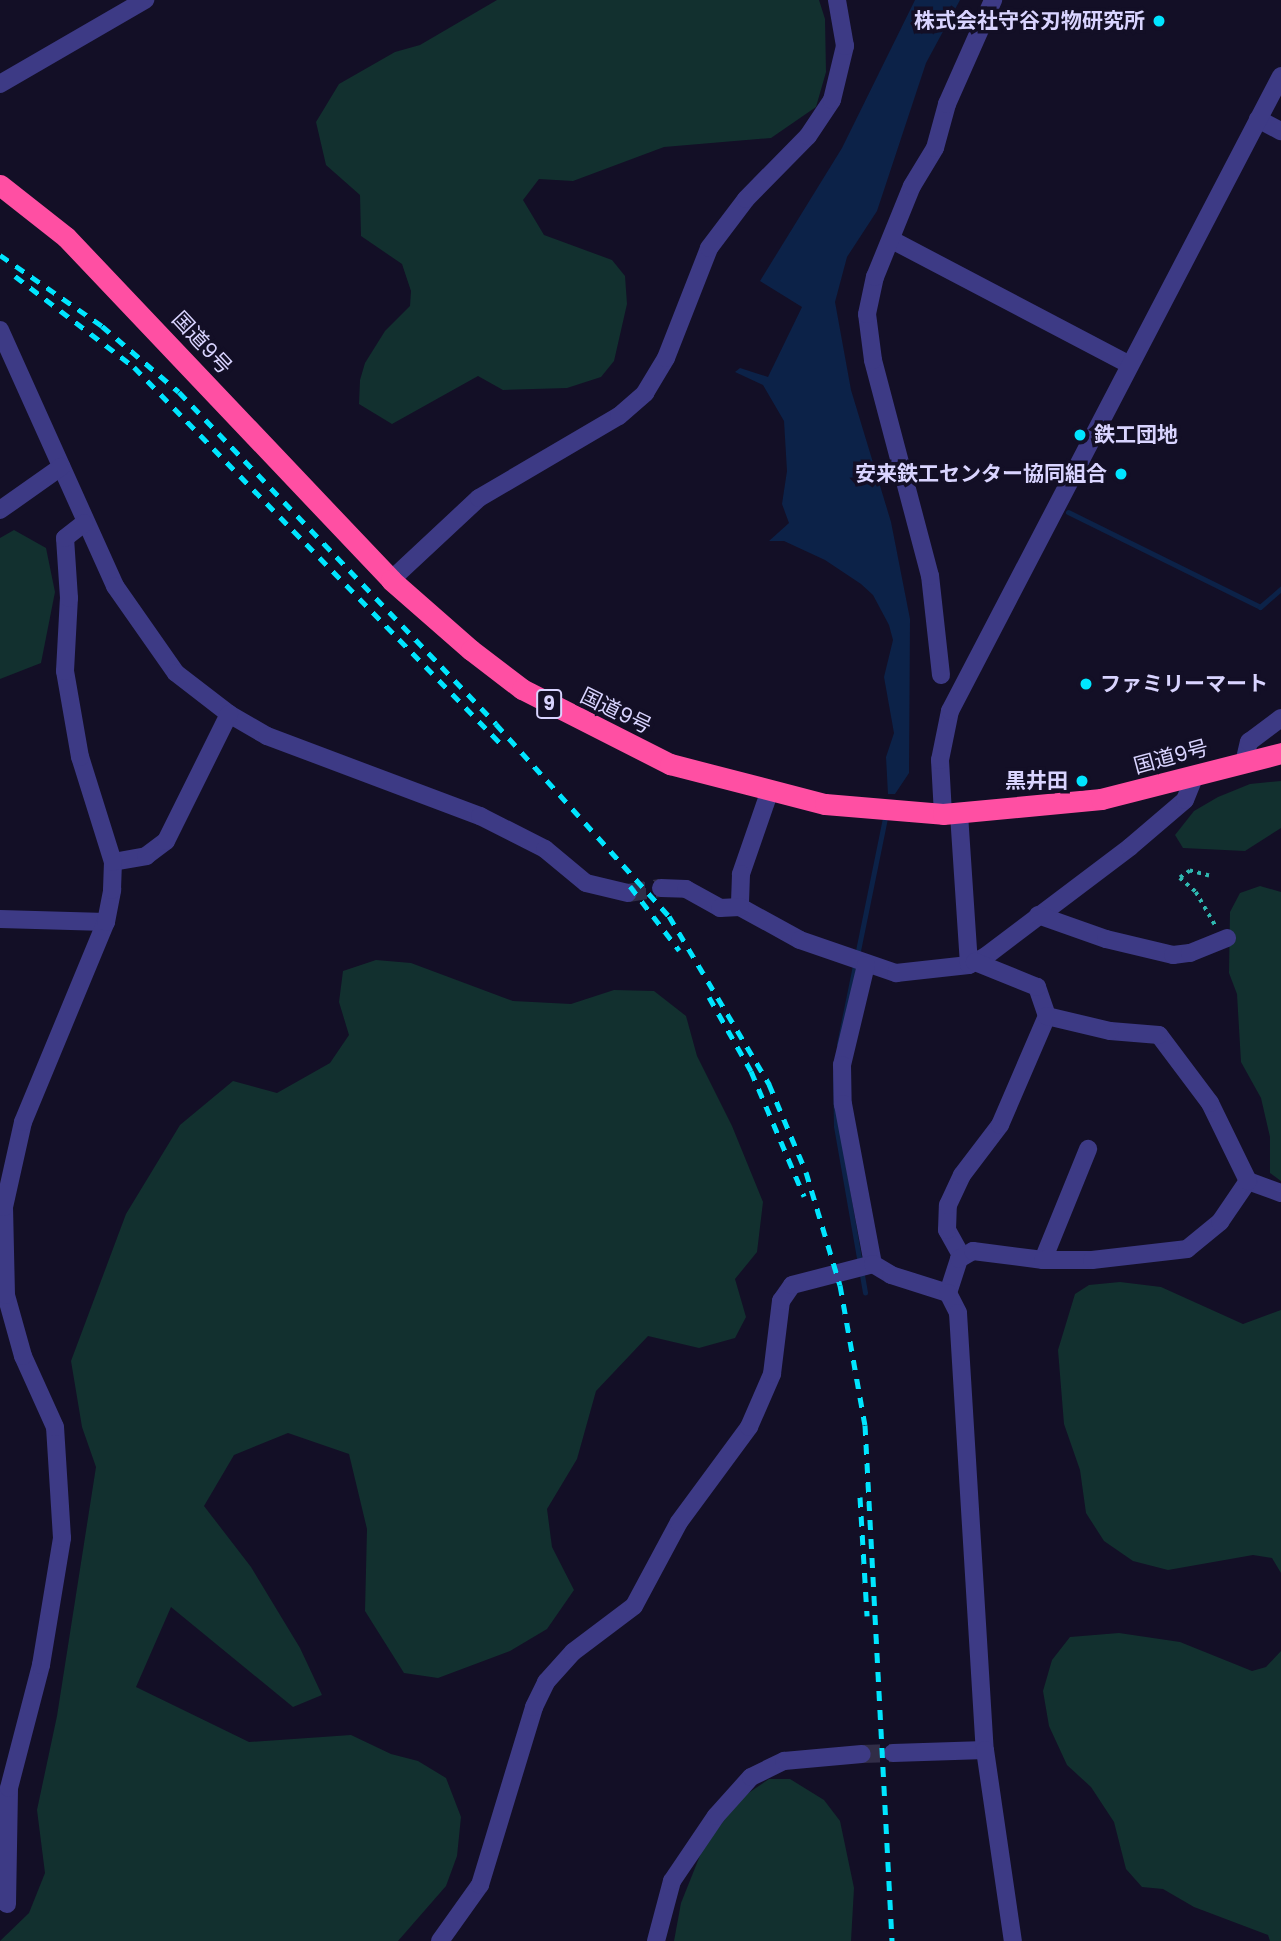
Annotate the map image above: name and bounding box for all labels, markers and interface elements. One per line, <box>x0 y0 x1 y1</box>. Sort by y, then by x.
place label: 株式会社守谷刃物研究所 <box>914 8 1145 34</box>
marker: 株式会社守谷刃物研究所 <box>1151 13 1167 29</box>
street label: 国道9号 <box>167 307 237 379</box>
place label: 鉄工団地 <box>1094 422 1178 448</box>
marker: 鉄工団地 <box>1072 427 1088 443</box>
place label: 安来鉄工センター協同組合 <box>855 461 1107 487</box>
marker: 安来鉄工センター協同組合 <box>1113 466 1129 482</box>
place label: ファミリーマート <box>1100 671 1268 697</box>
marker: ファミリーマート <box>1078 676 1094 692</box>
street label: 国道9号 <box>576 683 656 739</box>
road number: 9 <box>535 688 563 720</box>
street label: 国道9号 <box>1131 735 1211 779</box>
place label: 黒井田 <box>1005 768 1068 794</box>
marker: 黒井田 <box>1074 773 1090 789</box>

